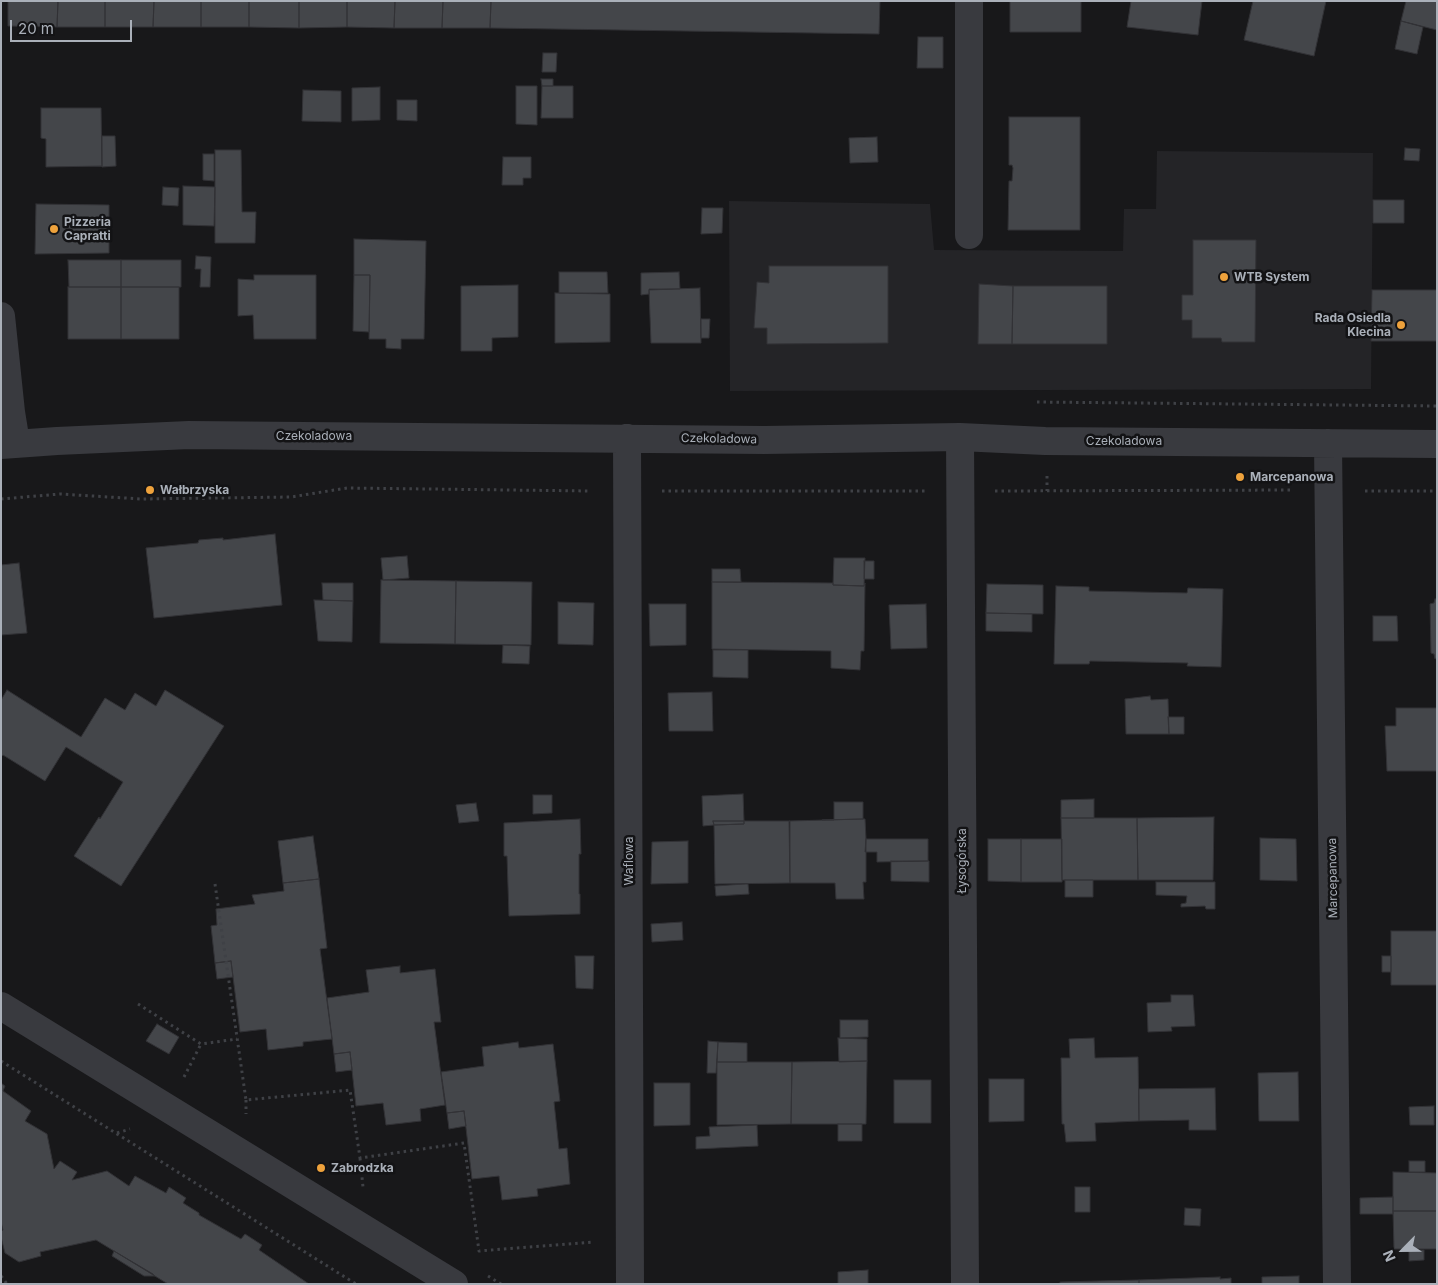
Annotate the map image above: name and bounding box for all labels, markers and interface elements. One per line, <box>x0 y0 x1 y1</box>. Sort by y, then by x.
scale bar <box>12 10 135 42</box>
text: 20 m <box>18 19 54 38</box>
place label: Pizzeria Capratti <box>64 215 111 243</box>
marker: Pizzeria Capratti <box>48 223 60 235</box>
place label: WTB System <box>1234 270 1309 284</box>
marker: WTB System <box>1218 271 1230 283</box>
place label: Rada Osiedla Klecina <box>1315 311 1391 339</box>
marker: Rada Osiedla Klecina <box>1395 319 1407 331</box>
street label: Czekoladowa <box>276 429 352 443</box>
street label: Czekoladowa <box>681 431 757 447</box>
street label: Czekoladowa <box>1086 434 1162 448</box>
place label: Marcepanowa <box>1250 470 1333 484</box>
marker: Marcepanowa <box>1234 471 1246 483</box>
place label: Wałbrzyska <box>160 483 229 497</box>
marker: Wałbrzyska <box>144 484 156 496</box>
street label: Łysogórska <box>955 828 969 894</box>
street label: Waflowa <box>622 837 636 885</box>
street label: Marcepanowa <box>1325 838 1341 918</box>
place label: Zabrodzka <box>331 1161 394 1175</box>
marker: Zabrodzka <box>315 1162 327 1174</box>
north arrow <box>1378 1225 1428 1275</box>
text: N <box>1379 1248 1399 1264</box>

